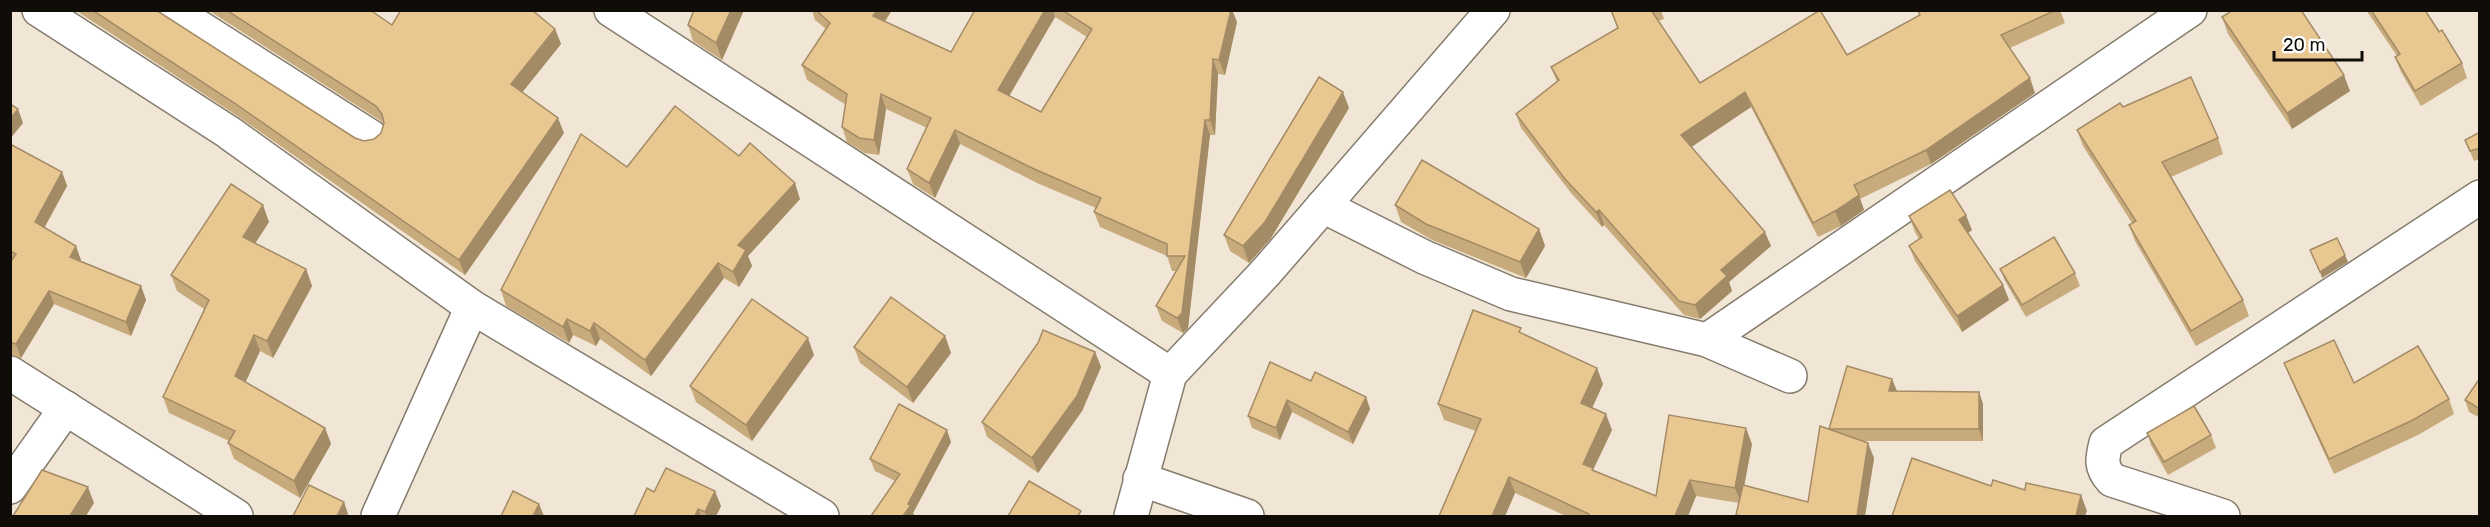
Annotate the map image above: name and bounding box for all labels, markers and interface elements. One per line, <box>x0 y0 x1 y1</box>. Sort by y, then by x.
scale bar <box>2274 24 2362 62</box>
text: 20 m <box>2283 34 2325 56</box>

